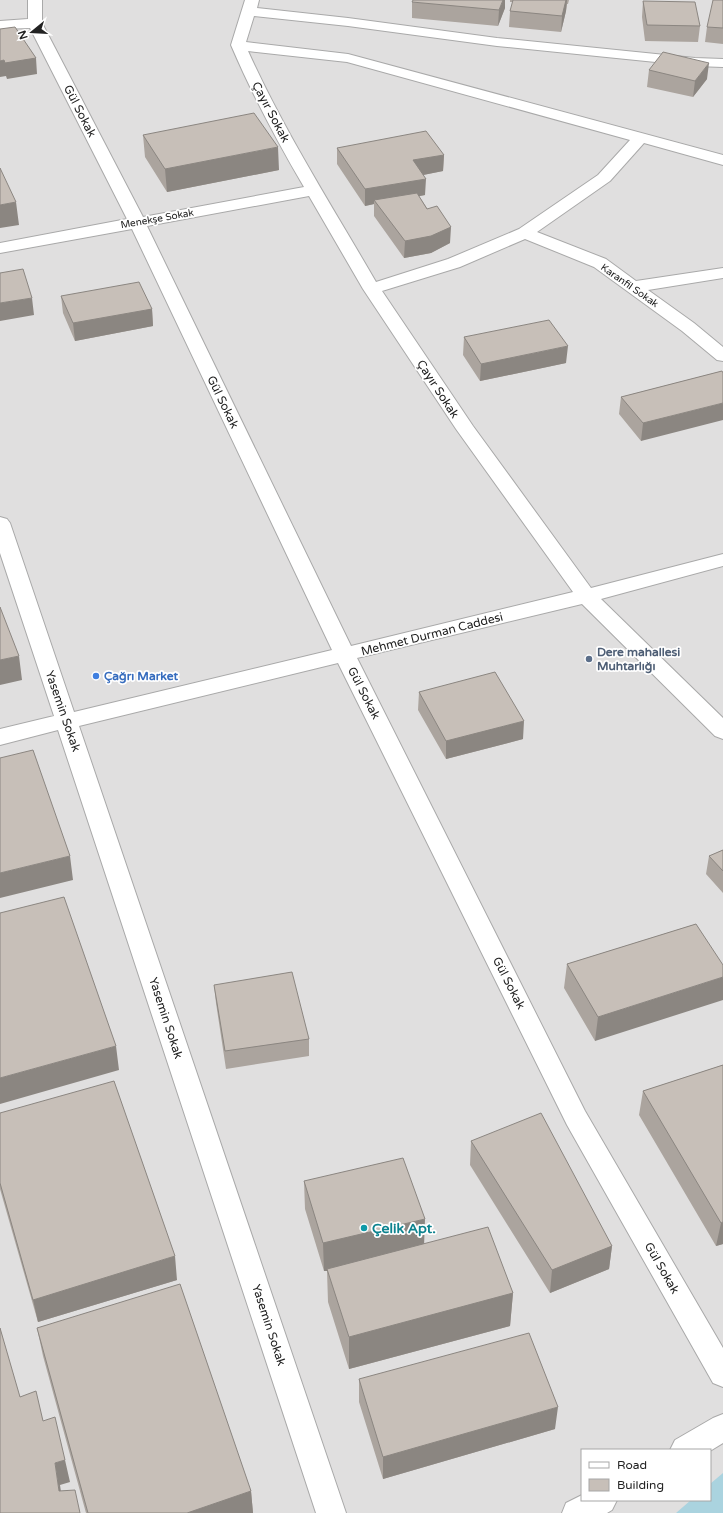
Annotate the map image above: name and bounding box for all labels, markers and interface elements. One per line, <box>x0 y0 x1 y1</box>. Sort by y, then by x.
north arrow <box>12 12 52 52</box>
text: N <box>15 29 31 41</box>
street label: Çayır Sokak <box>249 79 293 145</box>
street label: Gül Sokak <box>61 82 99 140</box>
street label: Menekşe Sokak <box>120 207 195 231</box>
street label: Karanfil Sokak <box>598 261 661 311</box>
street label: Çayır Sokak <box>414 357 462 421</box>
street label: Gül Sokak <box>204 373 242 431</box>
street label: Mehmet Durman Caddesi <box>360 610 504 658</box>
place label: Dere mahallesi Muhtarlığı <box>597 645 680 674</box>
marker: Dere mahallesi Muhtarlığı <box>584 654 594 664</box>
street label: Gül Sokak <box>345 664 383 722</box>
street label: Yasemin Sokak <box>43 669 84 754</box>
place label: Çağrı Market <box>104 669 179 684</box>
marker: Çağrı Market <box>91 671 101 681</box>
street label: Gül Sokak <box>490 954 528 1012</box>
street label: Yasemin Sokak <box>146 975 186 1061</box>
place label: Çelik Apt. <box>372 1220 436 1237</box>
marker: Çelik Apt. <box>359 1223 369 1233</box>
street label: Gül Sokak <box>642 1240 683 1297</box>
street label: Yasemin Sokak <box>249 1282 289 1368</box>
legend <box>581 1449 711 1501</box>
text: Road <box>617 1458 647 1472</box>
text: Building <box>617 1478 664 1492</box>

